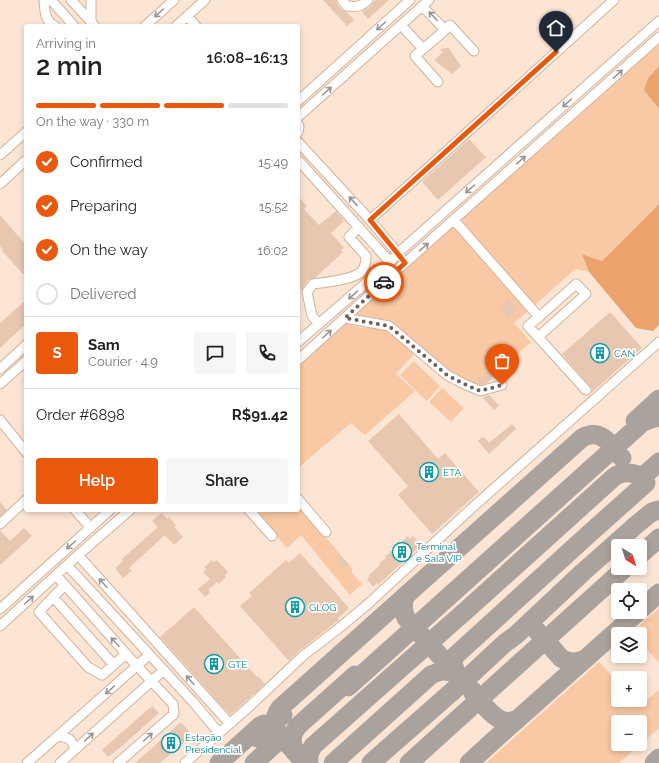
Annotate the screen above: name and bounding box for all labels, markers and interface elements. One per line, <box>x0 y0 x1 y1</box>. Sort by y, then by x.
one-way arrow <box>155 8 165 17</box>
one-way arrow <box>428 11 437 22</box>
pin <box>539 11 573 52</box>
icon: home <box>545 17 567 39</box>
one-way arrow <box>376 21 386 31</box>
text: Arriving in <box>36 36 96 51</box>
text: 16:08–16:13 <box>207 49 288 67</box>
text: 2 min <box>36 51 103 81</box>
one-way arrow <box>612 70 622 79</box>
one-way arrow <box>322 86 332 96</box>
one-way arrow <box>562 98 572 107</box>
text: On the way · 330 m <box>36 114 149 129</box>
icon: check <box>36 151 58 173</box>
text: Confirmed <box>70 153 143 171</box>
text: 15:49 <box>258 155 288 170</box>
one-way arrow <box>515 156 526 165</box>
one-way arrow <box>465 185 476 194</box>
icon: check <box>36 195 58 217</box>
one-way arrow <box>348 196 358 206</box>
text: Preparing <box>70 197 137 215</box>
text: 15:52 <box>259 199 288 214</box>
icon: check <box>36 239 58 261</box>
text: On the way <box>70 241 148 259</box>
one-way arrow <box>418 242 429 251</box>
text: 16:02 <box>257 243 288 258</box>
courier <box>364 262 404 302</box>
icon: car <box>373 271 395 293</box>
text: Delivered <box>70 285 137 303</box>
one-way arrow <box>347 290 358 299</box>
one-way arrow <box>322 329 332 338</box>
button: chat <box>194 332 236 374</box>
button: phone <box>246 332 288 374</box>
text: Sam <box>88 336 120 354</box>
building icon: CAN <box>589 342 611 364</box>
text: S <box>52 344 62 362</box>
pin <box>485 344 519 385</box>
place label: CAN <box>614 348 635 359</box>
icon: bag <box>491 350 513 372</box>
text: Courier · 4.9 <box>88 354 158 369</box>
text: Order #6898 <box>36 406 125 424</box>
text: R$91.42 <box>232 406 288 424</box>
button: Help <box>36 458 158 504</box>
button: Share <box>166 458 288 504</box>
building icon: ETA <box>418 461 440 483</box>
place label: ETA <box>443 467 462 478</box>
north arrow <box>611 539 647 575</box>
map controls <box>611 539 647 751</box>
one-way arrow <box>66 541 76 550</box>
building icon: Terminal e Sala VIP <box>391 541 413 563</box>
place label: Terminal e Sala VIP <box>416 541 462 564</box>
one-way arrow <box>98 578 108 588</box>
button: locate <box>611 583 647 619</box>
one-way arrow <box>24 595 34 604</box>
building icon: GLOG <box>284 596 306 618</box>
place label: GLOG <box>309 602 336 613</box>
button: layers <box>611 627 647 663</box>
one-way arrow <box>111 637 120 647</box>
building icon: GTE <box>203 653 225 675</box>
place label: GTE <box>228 659 247 670</box>
button: + <box>611 671 647 707</box>
one-way arrow <box>185 675 195 685</box>
one-way arrow <box>105 685 115 695</box>
button: − <box>611 715 647 751</box>
one-way arrow <box>84 732 94 742</box>
building icon: Estação Presidencial <box>160 732 182 754</box>
place label: Estação Presidencial <box>185 732 241 755</box>
one-way arrow <box>142 733 152 742</box>

